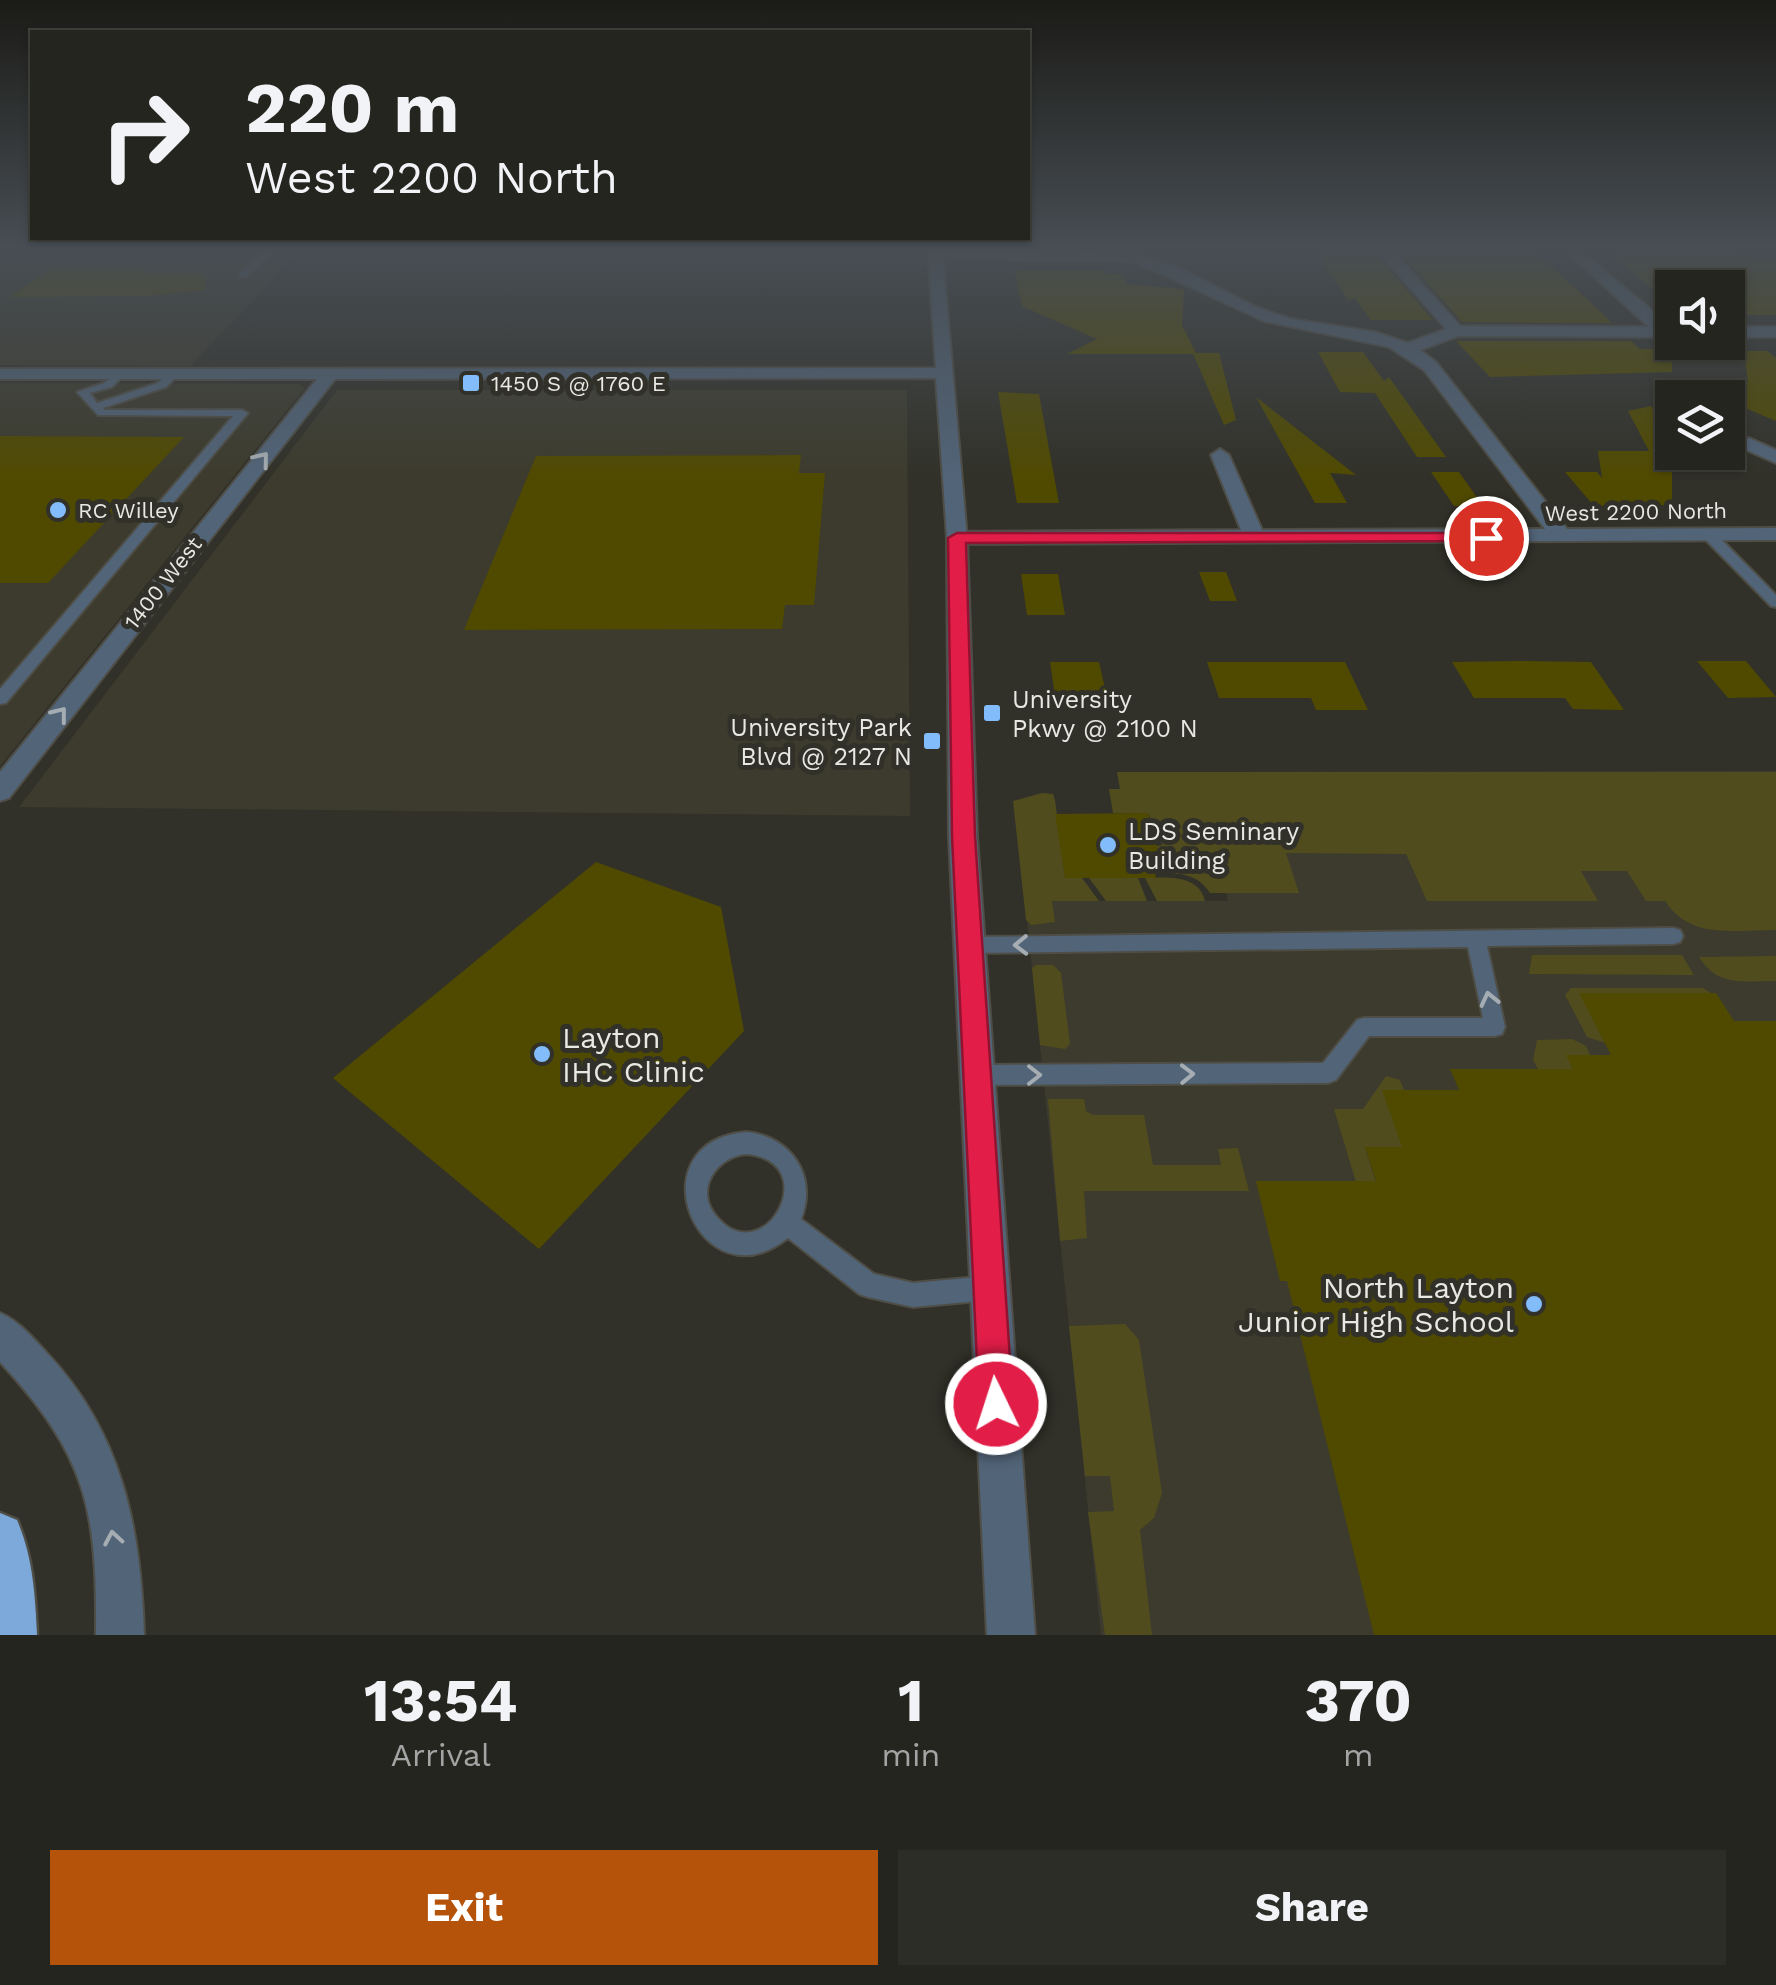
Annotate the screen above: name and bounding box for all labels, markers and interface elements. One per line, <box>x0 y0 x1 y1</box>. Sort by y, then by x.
text: 220 m <box>245 67 459 149</box>
icon: right <box>80 70 210 200</box>
text: West 2200 North <box>245 151 618 204</box>
map controls <box>1655 270 1745 470</box>
button: sound <box>1655 270 1745 360</box>
place label: 1450 S @ 1760 E <box>491 371 666 396</box>
marker: 1450 S @ 1760 E <box>460 372 482 394</box>
button: layers <box>1655 380 1745 470</box>
one-way arrow <box>250 452 268 470</box>
pin <box>1444 496 1529 581</box>
place label: RC Willey <box>78 498 179 523</box>
street label: West 2200 North <box>1545 498 1727 526</box>
marker: RC Willey <box>47 499 69 521</box>
icon: arrive <box>1459 511 1514 566</box>
street label: 1400 West <box>119 532 207 634</box>
place label: University Pkwy @ 2100 N <box>1012 685 1198 743</box>
marker: University Pkwy @ 2100 N <box>981 702 1003 724</box>
one-way arrow <box>48 707 66 725</box>
place label: University Park Blvd @ 2127 N <box>730 713 912 771</box>
marker: University Park Blvd @ 2127 N <box>921 730 943 752</box>
place label: LDS Seminary Building <box>1128 817 1299 875</box>
marker: LDS Seminary Building <box>1097 834 1119 856</box>
one-way arrow <box>1012 934 1028 955</box>
one-way arrow <box>1480 991 1501 1008</box>
place label: Layton IHC Clinic <box>562 1020 705 1089</box>
marker: Layton IHC Clinic <box>531 1043 553 1065</box>
one-way arrow <box>1180 1063 1195 1085</box>
one-way arrow <box>1026 1064 1042 1086</box>
place label: North Layton Junior High School <box>1238 1270 1514 1339</box>
marker: North Layton Junior High School <box>1523 1293 1545 1315</box>
position arrow <box>944 1352 1048 1456</box>
one-way arrow <box>103 1530 124 1546</box>
text: 13:54 <box>364 1665 517 1736</box>
text: 1 <box>898 1665 924 1736</box>
text: 370 <box>1304 1665 1412 1736</box>
text: Arrival <box>391 1736 491 1774</box>
text: min <box>882 1736 940 1774</box>
text: m <box>1343 1736 1373 1774</box>
button: Exit <box>50 1850 878 1965</box>
button: Share <box>898 1850 1726 1965</box>

